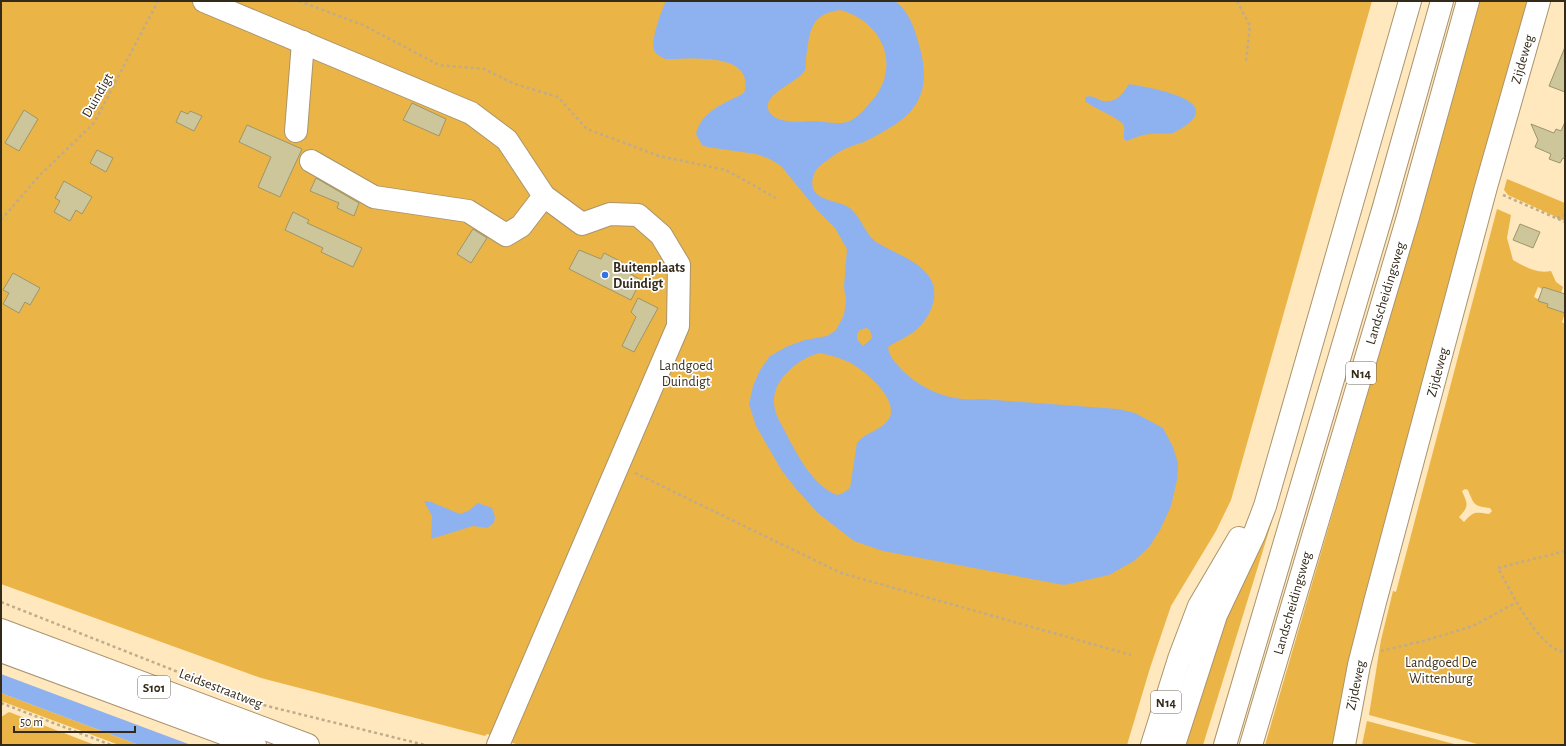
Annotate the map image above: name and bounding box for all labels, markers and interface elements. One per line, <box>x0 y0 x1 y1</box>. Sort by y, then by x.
street label: Zijdeweg <box>1509 33 1537 86</box>
street label: Duindigt <box>80 70 116 120</box>
street label: Landscheidingsweg <box>1364 240 1408 346</box>
place label: Buitenplaats Duindigt <box>613 261 685 291</box>
marker: Buitenplaats Duindigt <box>600 270 610 280</box>
street label: Zijdeweg <box>1425 346 1451 398</box>
park label: Landgoed Duindigt <box>659 359 713 389</box>
road number: N14 <box>1346 362 1376 384</box>
street label: Landscheidingsweg <box>1272 550 1314 656</box>
park label: Landgoed De Wittenburg <box>1405 656 1477 686</box>
street label: Zijdeweg <box>1344 659 1368 711</box>
street label: Leidsestraatweg <box>177 667 264 711</box>
road number: S101 <box>138 676 170 698</box>
road number: N14 <box>1151 691 1181 713</box>
scale bar <box>14 708 135 734</box>
text: 50 m <box>20 716 43 728</box>

